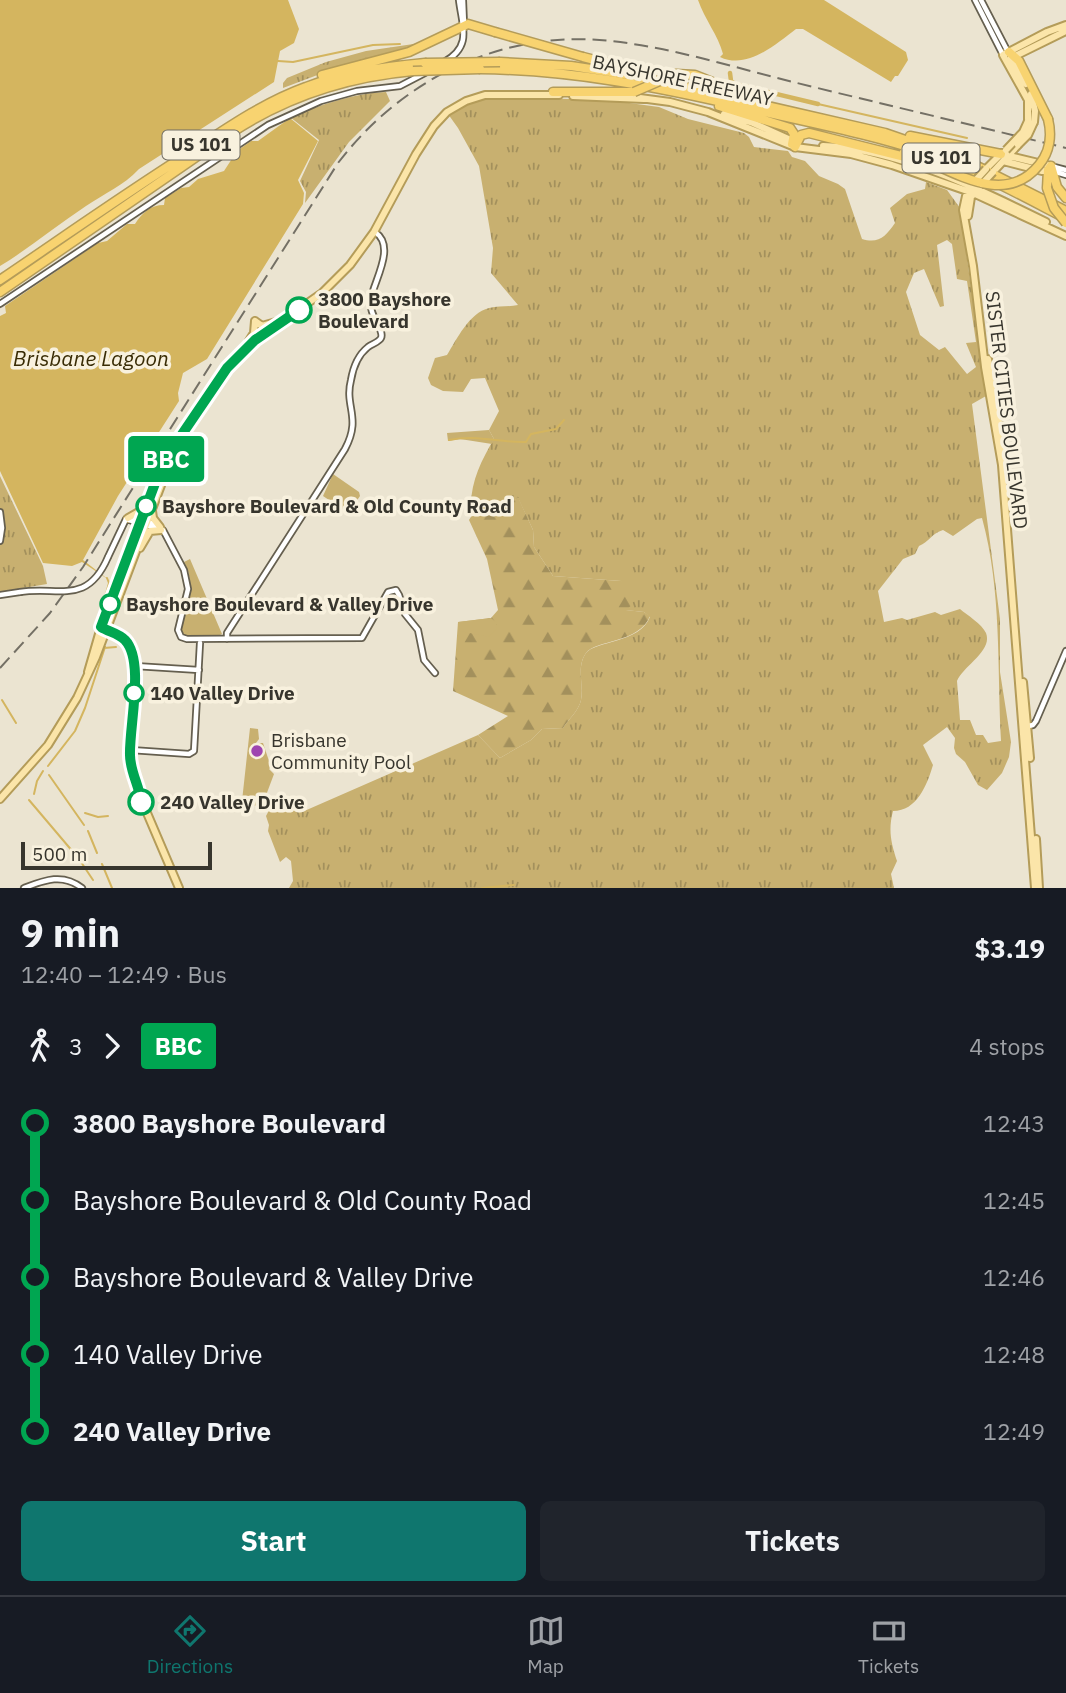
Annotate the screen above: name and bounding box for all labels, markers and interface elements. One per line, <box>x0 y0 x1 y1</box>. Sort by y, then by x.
street label: BAYSHORE FREEWAY <box>590 49 776 111</box>
road number: US 101 <box>162 130 240 160</box>
road number: US 101 <box>902 144 979 173</box>
place label: 3800 Bayshore Boulevard <box>318 287 451 333</box>
street label: SISTER CITIES BOULEVARD <box>981 290 1033 530</box>
marker: 3800 Bayshore Boulevard <box>286 297 312 323</box>
water label: Brisbane Lagoon <box>13 344 169 372</box>
line badge: BBC <box>126 436 206 482</box>
text: BBC <box>142 443 190 475</box>
place label: Bayshore Boulevard & Old County Road <box>162 494 512 518</box>
marker: Bayshore Boulevard & Old County Road <box>136 496 156 516</box>
place label: Bayshore Boulevard & Valley Drive <box>126 592 433 616</box>
marker: Bayshore Boulevard & Valley Drive <box>100 594 120 614</box>
place label: 140 Valley Drive <box>150 681 295 705</box>
marker: 140 Valley Drive <box>124 683 144 703</box>
place label: Brisbane Community Pool <box>271 728 411 774</box>
marker: Brisbane Community Pool <box>249 743 265 759</box>
marker: 240 Valley Drive <box>128 789 154 815</box>
place label: 240 Valley Drive <box>160 790 305 814</box>
scale bar <box>21 839 212 871</box>
text: 500 m <box>32 842 87 866</box>
text: 9 min <box>21 908 120 957</box>
text: $3.19 <box>975 931 1045 965</box>
text: 12:40 – 12:49 · Bus <box>21 959 227 989</box>
icon: walk <box>21 1027 59 1065</box>
icon: forward <box>93 1027 131 1065</box>
text: BBC <box>155 1030 202 1062</box>
text: 3 <box>69 1031 83 1061</box>
text: 4 stops <box>969 1031 1045 1061</box>
text: 3800 Bayshore Boulevard <box>73 1106 386 1140</box>
text: 12:43 <box>983 1108 1045 1138</box>
text: Bayshore Boulevard & Old County Road <box>73 1183 532 1217</box>
text: 12:45 <box>983 1185 1045 1215</box>
text: Bayshore Boulevard & Valley Drive <box>73 1260 474 1294</box>
text: 12:46 <box>983 1262 1045 1292</box>
text: 140 Valley Drive <box>73 1337 263 1371</box>
text: 12:48 <box>983 1339 1045 1369</box>
text: 240 Valley Drive <box>73 1414 271 1448</box>
text: 12:49 <box>983 1416 1045 1446</box>
button: Start <box>21 1501 526 1581</box>
button: Tickets <box>540 1501 1045 1581</box>
tab: Directions <box>147 1612 233 1678</box>
tab: Map <box>527 1612 565 1678</box>
tab: Tickets <box>858 1612 919 1678</box>

